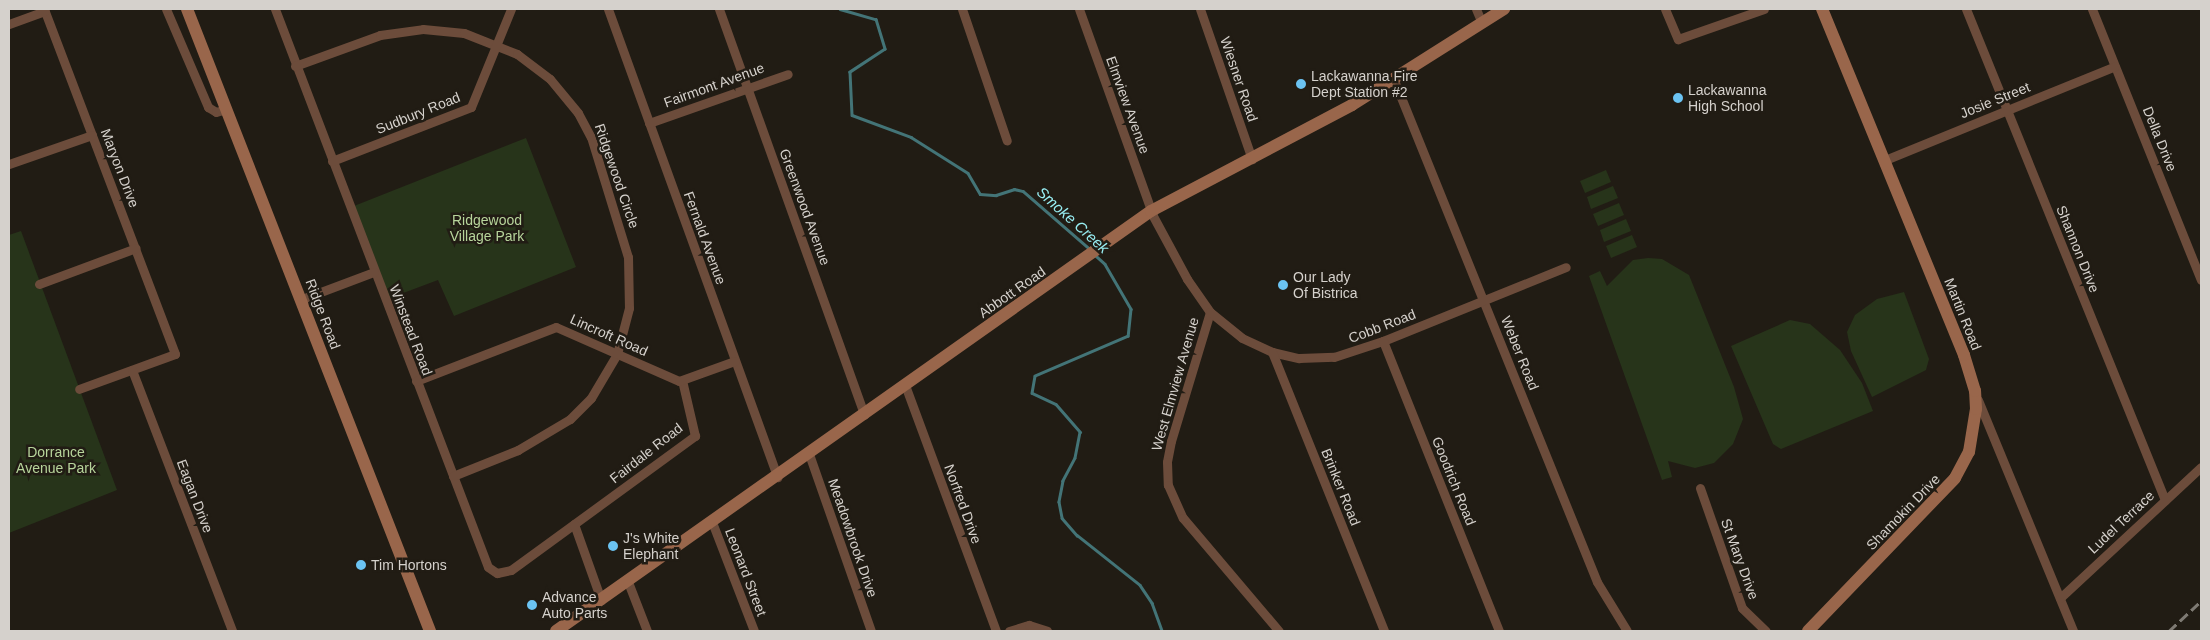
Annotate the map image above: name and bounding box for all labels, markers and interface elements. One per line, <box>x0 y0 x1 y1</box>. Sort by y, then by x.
street label: Wiesner Road <box>1217 34 1261 124</box>
street label: Elmview Avenue <box>1102 54 1154 156</box>
street label: Fairmont Avenue <box>661 59 767 111</box>
place label: Lackawanna Fire Dept Station #2 <box>1311 68 1418 100</box>
marker: Lackawanna Fire Dept Station #2 <box>1295 78 1307 90</box>
street label: Josie Street <box>1958 78 2032 122</box>
place label: Lackawanna High School <box>1688 82 1767 114</box>
street label: Sudbury Road <box>373 88 463 138</box>
marker: Lackawanna High School <box>1672 92 1684 104</box>
street label: Della Drive <box>2139 104 2181 174</box>
street label: Ridgewood Circle <box>591 121 643 231</box>
street label: Maryon Drive <box>97 126 143 210</box>
street label: Greenwood Avenue <box>776 146 834 268</box>
water label: Smoke Creek <box>1033 183 1113 257</box>
street label: Fernald Avenue <box>680 189 730 287</box>
street label: Shannon Drive <box>2053 203 2103 295</box>
park label: Ridgewood Village Park <box>450 212 524 244</box>
street label: Abbott Road <box>975 263 1049 321</box>
place label: Our Lady Of Bistrica <box>1293 269 1358 302</box>
street label: Ridge Road <box>302 276 344 352</box>
street label: Martin Road <box>1941 276 1985 352</box>
marker: Our Lady Of Bistrica <box>1277 279 1289 291</box>
street label: Winstead Road <box>386 282 436 378</box>
street label: Cobb Road <box>1346 305 1418 347</box>
street label: Lincroft Road <box>568 310 650 360</box>
street label: Weber Road <box>1498 314 1542 392</box>
street label: West Elmview Avenue <box>1148 315 1202 453</box>
street label: Fairdale Road <box>606 419 686 487</box>
street label: Goodrich Road <box>1429 434 1479 528</box>
park label: Dorrance Avenue Park <box>16 444 96 477</box>
street label: Brinker Road <box>1318 446 1364 528</box>
street label: Eagan Drive <box>173 457 217 535</box>
street label: Norfred Drive <box>941 462 985 546</box>
street label: Shamokin Drive <box>1863 471 1943 553</box>
street label: Meadowbrook Drive <box>825 476 881 600</box>
street label: Ludel Terrace <box>2084 487 2158 557</box>
street label: St Mary Drive <box>1718 516 1762 602</box>
street label: Leonard Street <box>722 526 770 618</box>
place label: J's White Elephant <box>623 530 679 562</box>
marker: J's White Elephant <box>607 540 619 552</box>
place label: Tim Hortons <box>371 557 447 573</box>
marker: Tim Hortons <box>355 559 367 571</box>
place label: Advance Auto Parts <box>542 589 607 622</box>
marker: Advance Auto Parts <box>526 599 538 611</box>

